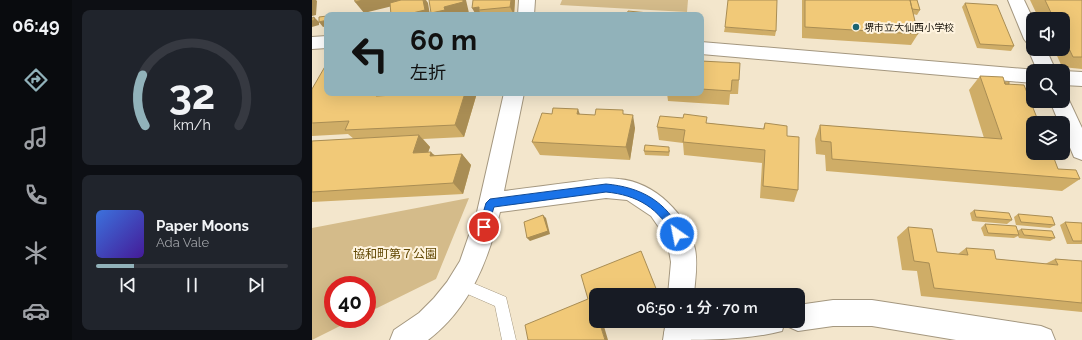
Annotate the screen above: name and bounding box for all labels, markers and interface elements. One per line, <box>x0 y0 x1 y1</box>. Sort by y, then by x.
map controls <box>1026 12 1070 160</box>
button: sound <box>1026 12 1070 56</box>
text: 06:49 <box>12 15 60 36</box>
marker: 堺市立大仙西小学校 <box>851 22 861 32</box>
place label: 堺市立大仙西小学校 <box>864 22 954 33</box>
text: 60 m <box>410 24 477 57</box>
icon: left <box>344 28 396 80</box>
text: 左折 <box>410 62 446 83</box>
button: search <box>1026 64 1070 108</box>
icon: directions <box>22 66 50 94</box>
text: 32 <box>169 69 215 118</box>
text: km/h <box>173 116 211 132</box>
button: layers <box>1026 116 1070 160</box>
icon: music <box>22 124 50 152</box>
icon: phone <box>22 181 50 209</box>
pin <box>467 210 501 244</box>
position arrow <box>656 213 698 255</box>
icon: arrive <box>473 216 495 238</box>
text: Paper Moons <box>156 217 249 235</box>
text: Ada Vale <box>156 235 209 250</box>
icon: climate <box>22 239 50 267</box>
park label: 協和町第７公園 <box>353 247 437 261</box>
icon: previous <box>117 274 139 296</box>
icon: pause <box>181 274 203 296</box>
icon: next <box>245 274 267 296</box>
speed limit sign: 40 <box>324 276 376 328</box>
icon: car <box>22 297 50 325</box>
text: 06:50 · 1 分 · 70 m <box>636 299 758 317</box>

